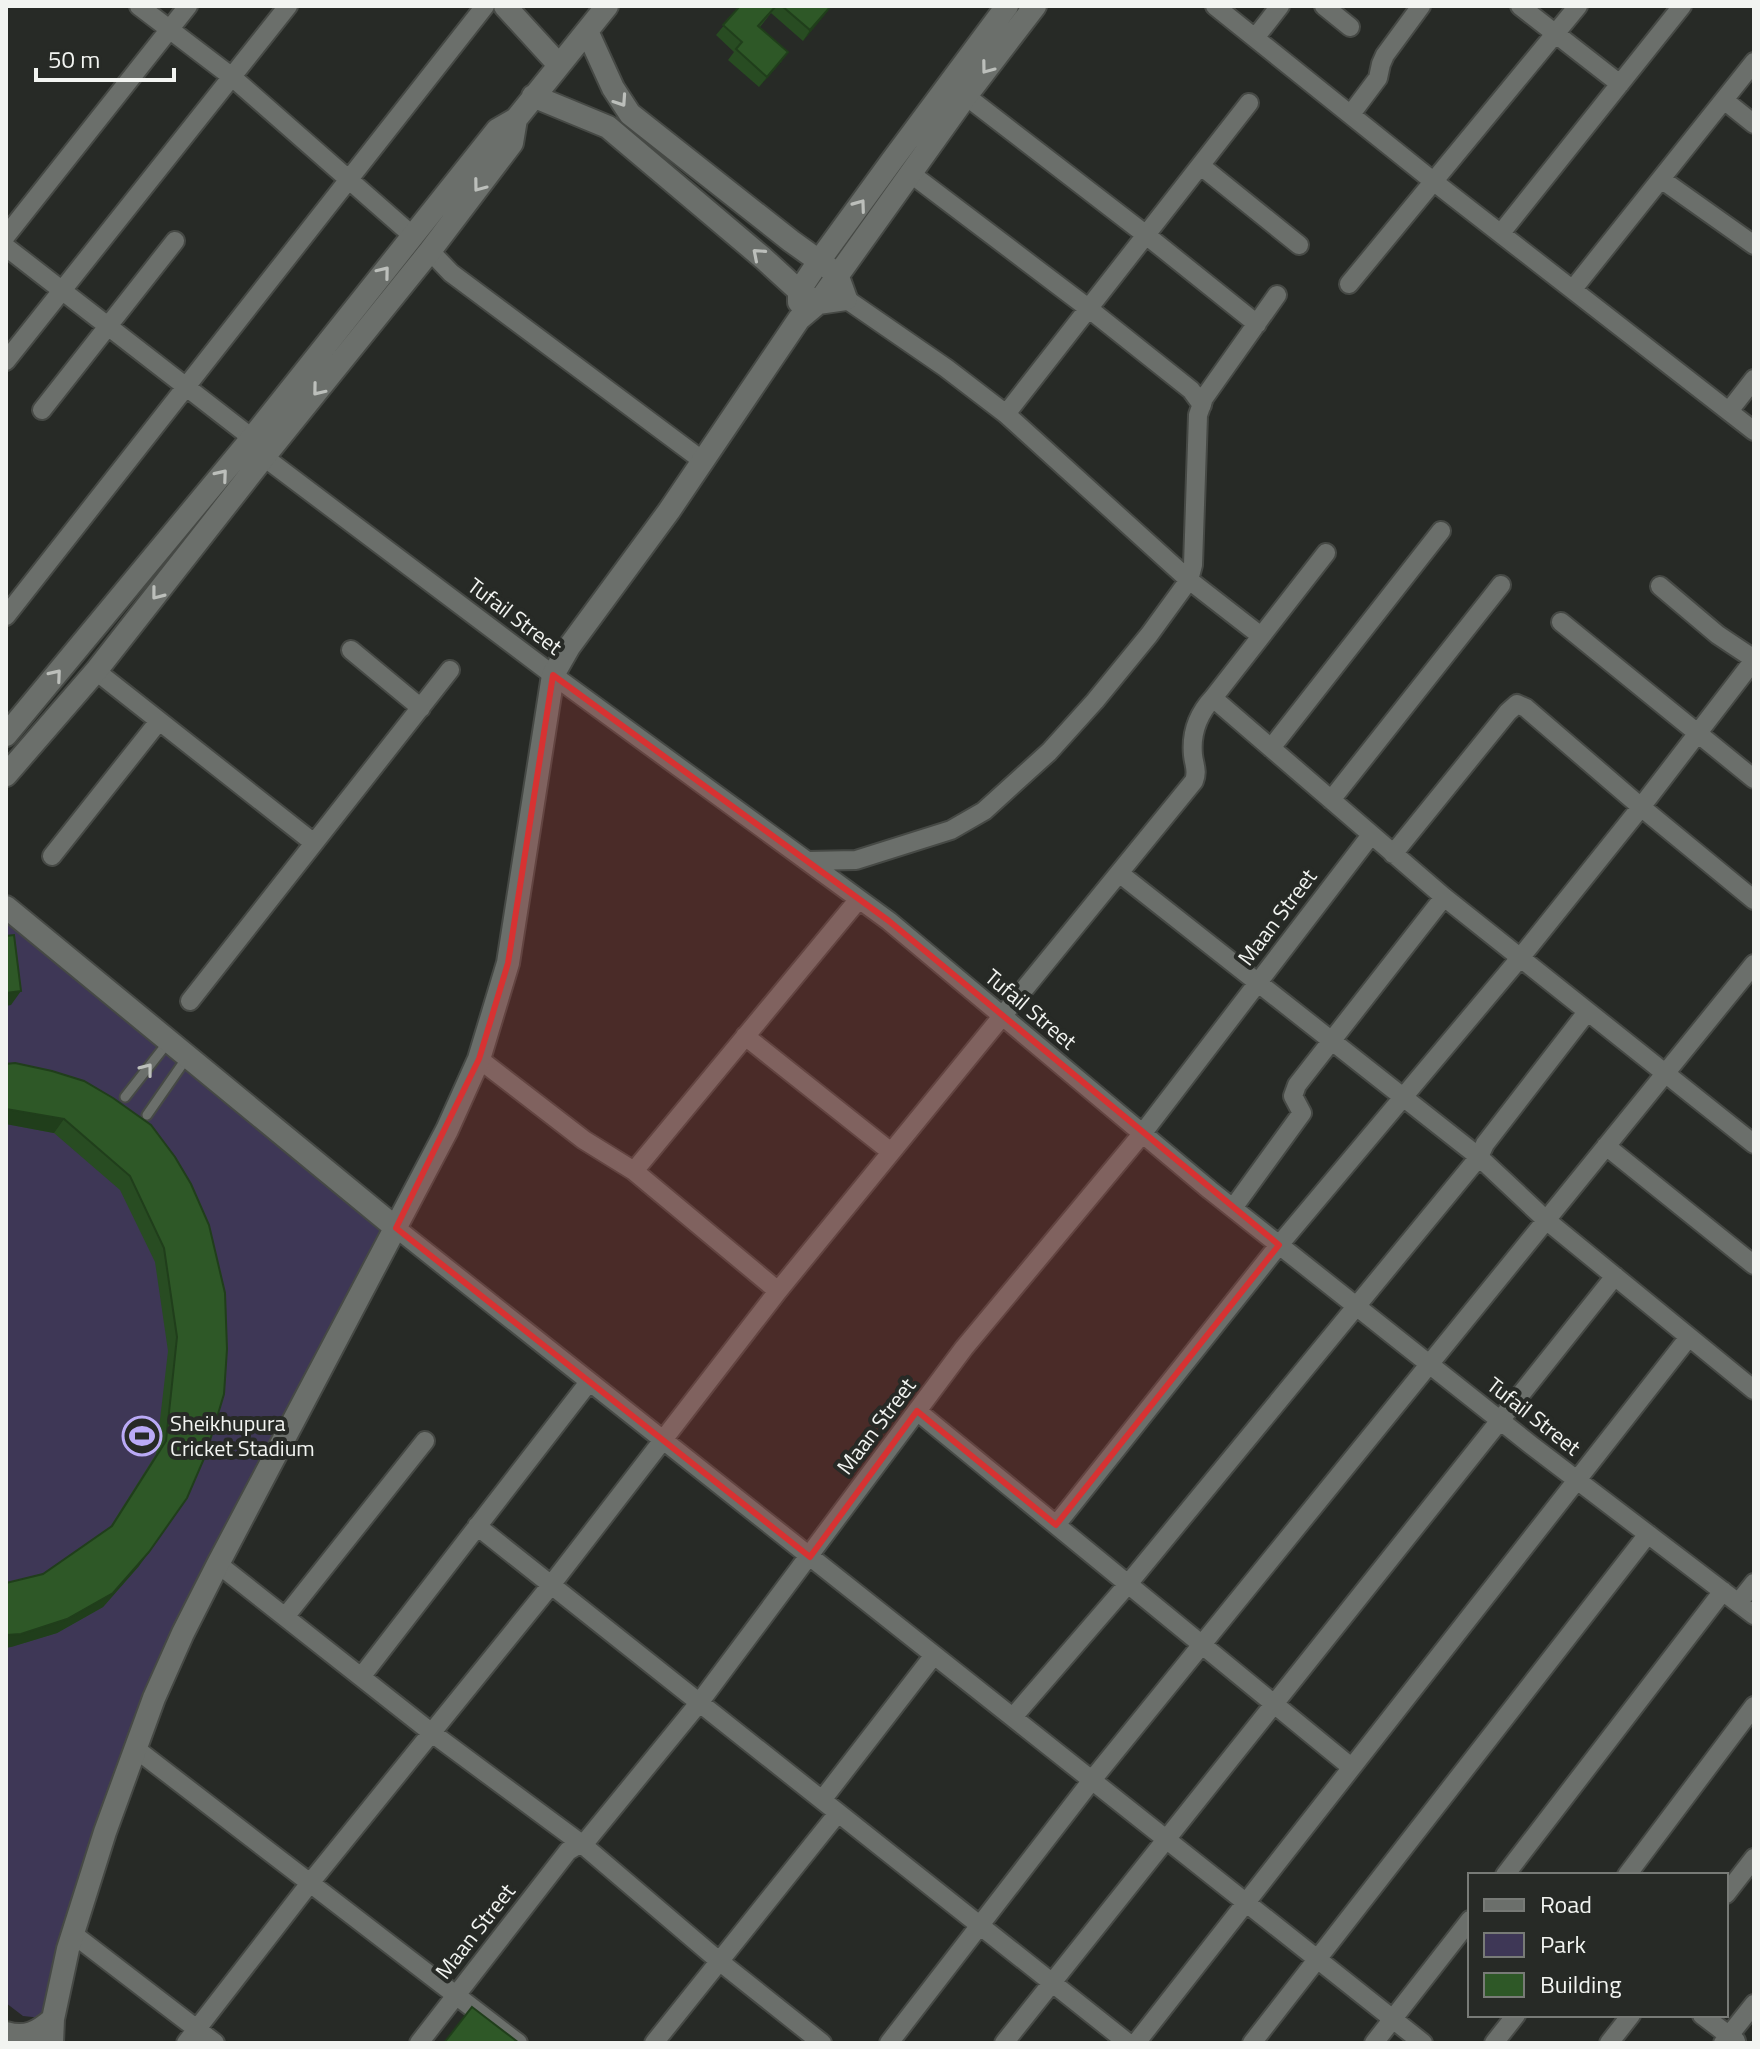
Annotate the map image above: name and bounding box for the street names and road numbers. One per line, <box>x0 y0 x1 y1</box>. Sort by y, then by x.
street label: Tufail Street <box>460 569 570 663</box>
street label: Maan Street <box>1229 861 1325 973</box>
street label: Tufail Street <box>978 960 1085 1058</box>
street label: Tufail Street <box>1480 1368 1588 1464</box>
street label: Maan Street <box>828 1370 924 1482</box>
street label: Maan Street <box>427 1875 524 1986</box>

